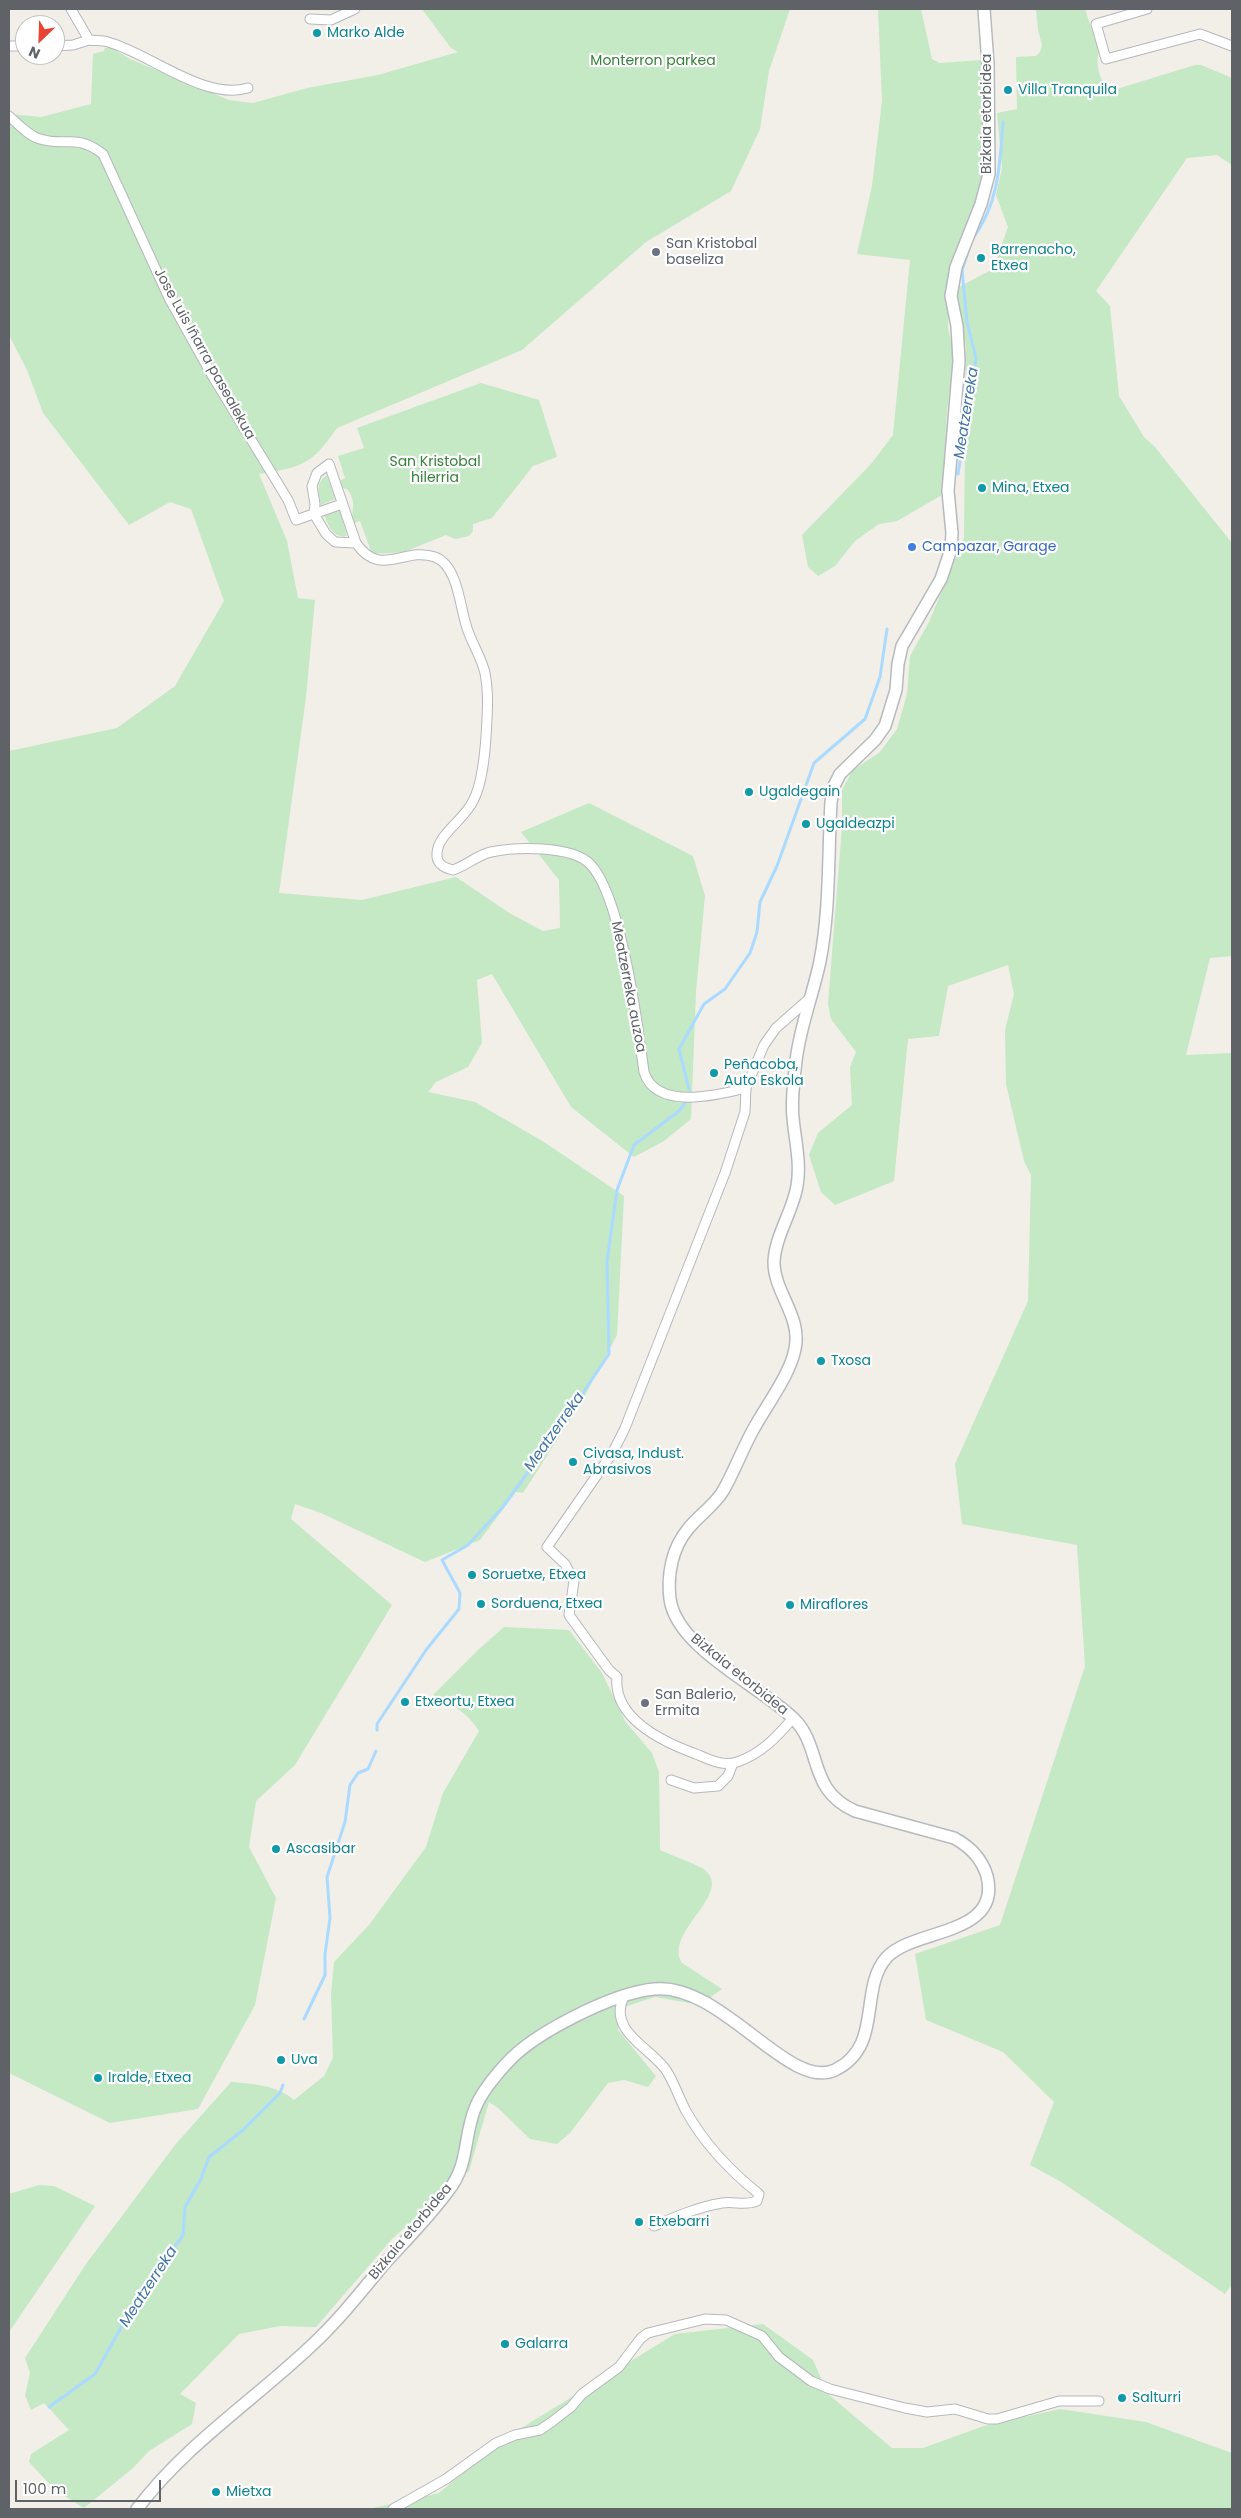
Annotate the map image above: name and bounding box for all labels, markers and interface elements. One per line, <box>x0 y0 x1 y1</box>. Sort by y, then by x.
north arrow <box>15 15 65 65</box>
place label: Marko Alde <box>327 25 405 41</box>
marker: Marko Alde <box>311 27 323 39</box>
text: N <box>25 42 43 64</box>
park label: Monterron parkea <box>590 53 716 69</box>
street label: Bizkaia etorbidea <box>979 54 995 174</box>
place label: Villa Tranquila <box>1018 82 1117 98</box>
marker: Villa Tranquila <box>1002 84 1014 96</box>
place label: San Kristobal baseliza <box>666 236 757 268</box>
place label: Barrenacho, Etxea <box>991 242 1076 274</box>
marker: San Kristobal baseliza <box>650 246 662 258</box>
marker: Barrenacho, Etxea <box>975 252 987 264</box>
street label: Jose Luis Iñarra pasealekua <box>150 265 258 443</box>
water label: Meatzerreka <box>951 366 983 460</box>
park label: San Kristobal hilerria <box>389 454 481 487</box>
place label: Mina, Etxea <box>992 480 1070 496</box>
marker: Mina, Etxea <box>976 482 988 494</box>
place label: Campazar, Garage <box>922 539 1056 555</box>
marker: Campazar, Garage <box>906 541 918 553</box>
place label: Ugaldegain <box>759 784 840 800</box>
marker: Ugaldegain <box>743 786 755 798</box>
place label: Ugaldeazpi <box>816 816 895 832</box>
marker: Ugaldeazpi <box>800 818 812 830</box>
street label: Meatzerreka auzoa <box>607 920 649 1054</box>
place label: Peñacoba, Auto Eskola <box>724 1057 804 1090</box>
marker: Peñacoba, Auto Eskola <box>708 1067 720 1079</box>
place label: Txosa <box>831 1353 871 1369</box>
marker: Txosa <box>815 1355 827 1367</box>
water label: Meatzerreka <box>521 1389 589 1475</box>
place label: Civasa, Indust. Abrasivos <box>583 1446 684 1478</box>
marker: Civasa, Indust. Abrasivos <box>567 1456 579 1468</box>
place label: Soruetxe, Etxea <box>482 1567 586 1583</box>
marker: Soruetxe, Etxea <box>466 1569 478 1581</box>
place label: Sorduena, Etxea <box>491 1596 603 1612</box>
place label: Miraflores <box>800 1597 868 1613</box>
marker: Sorduena, Etxea <box>475 1598 487 1610</box>
marker: Miraflores <box>784 1599 796 1611</box>
street label: Bizkaia etorbidea <box>687 1631 791 1719</box>
place label: San Balerio, Ermita <box>655 1687 736 1720</box>
place label: Etxeortu, Etxea <box>415 1694 515 1710</box>
marker: Etxeortu, Etxea <box>399 1696 411 1708</box>
marker: San Balerio, Ermita <box>639 1697 651 1709</box>
place label: Ascasibar <box>286 1841 356 1857</box>
marker: Ascasibar <box>270 1843 282 1855</box>
place label: Uva <box>291 2052 318 2068</box>
marker: Uva <box>275 2054 287 2066</box>
place label: Iralde, Etxea <box>108 2070 191 2086</box>
marker: Iralde, Etxea <box>92 2072 104 2084</box>
street label: Bizkaia etorbidea <box>366 2181 456 2283</box>
place label: Etxebarri <box>649 2214 709 2230</box>
marker: Etxebarri <box>633 2216 645 2228</box>
water label: Meatzerreka <box>116 2243 182 2331</box>
place label: Galarra <box>515 2336 568 2352</box>
marker: Galarra <box>499 2338 511 2350</box>
place label: Salturri <box>1132 2390 1181 2406</box>
marker: Salturri <box>1116 2392 1128 2404</box>
scale bar <box>18 2470 164 2502</box>
text: 100 m <box>23 2478 66 2499</box>
place label: Mietxa <box>226 2484 271 2500</box>
marker: Mietxa <box>210 2486 222 2498</box>

